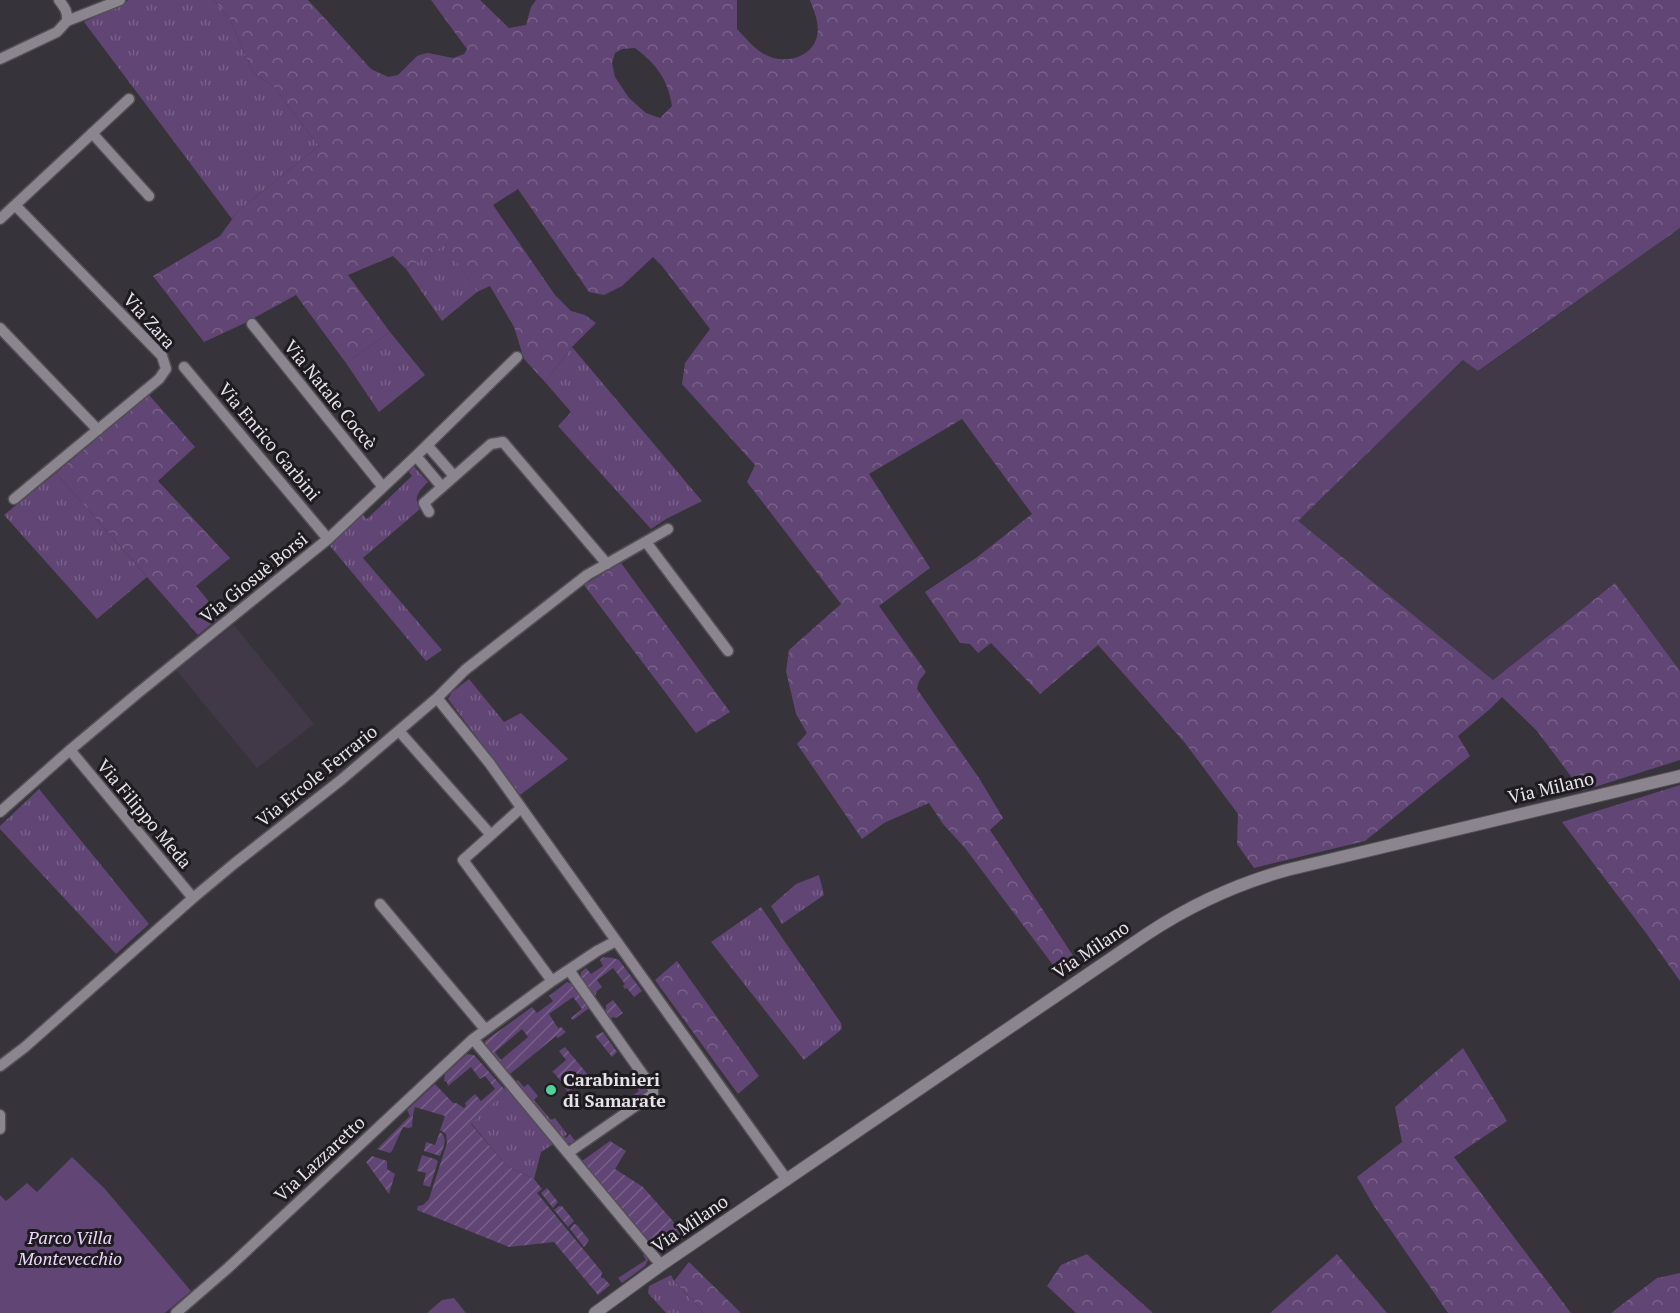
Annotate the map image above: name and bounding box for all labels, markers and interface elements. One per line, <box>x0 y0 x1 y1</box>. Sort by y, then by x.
street label: Via Zara <box>118 287 181 353</box>
street label: Via Natale Coccè <box>279 335 382 454</box>
street label: Via Enrico Garbini <box>213 377 326 505</box>
street label: Via Giosuè Borsi <box>195 526 312 628</box>
street label: Via Ercole Ferrario <box>251 719 382 832</box>
street label: Via Filippo Meda <box>92 754 198 873</box>
street label: Via Milano <box>1506 765 1596 809</box>
street label: Via Milano <box>1048 915 1133 984</box>
place label: Carabinieri di Samarate <box>563 1067 666 1112</box>
marker: Carabinieri di Samarate <box>544 1083 558 1097</box>
street label: Via Lazzaretto <box>269 1110 370 1206</box>
street label: Via Milano <box>647 1189 732 1258</box>
park label: Parco Villa Montevecchio <box>17 1225 122 1270</box>

